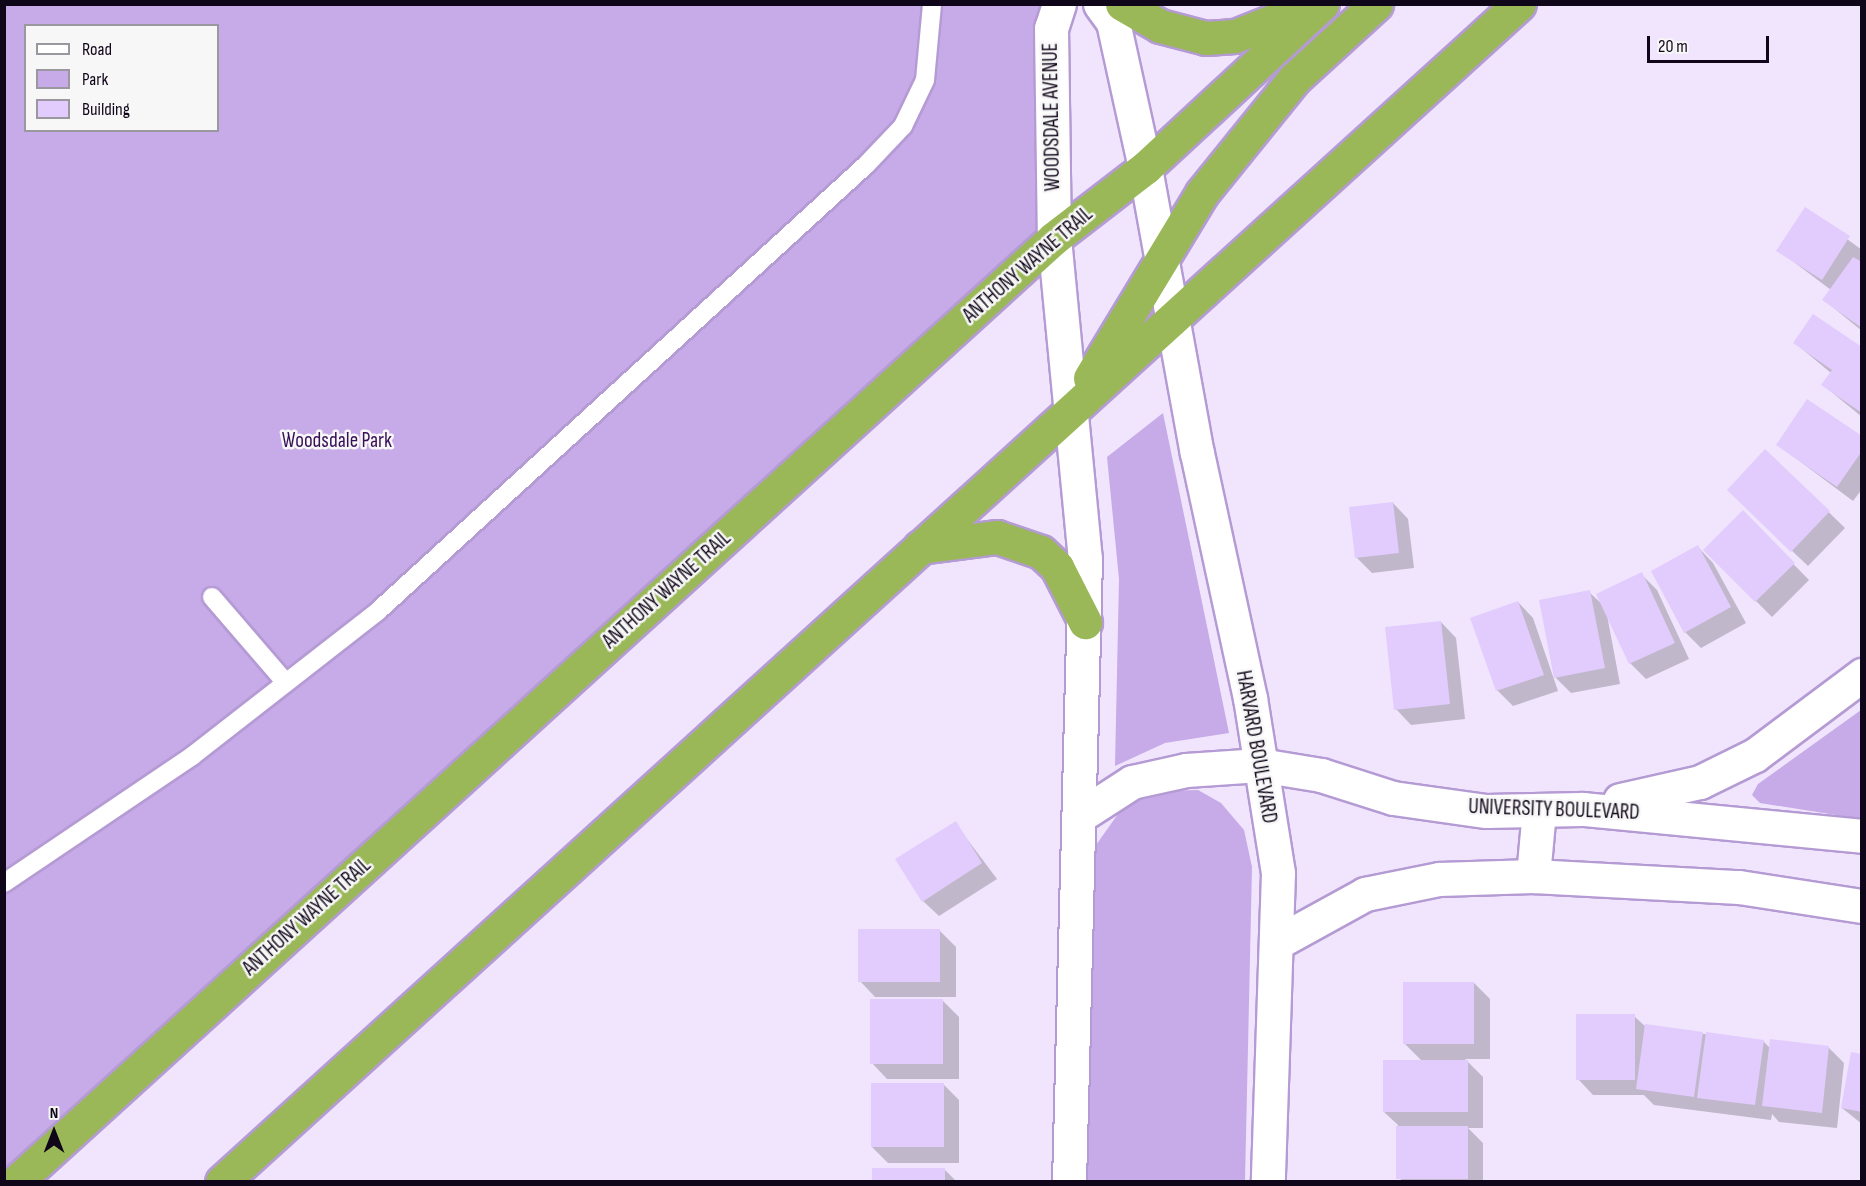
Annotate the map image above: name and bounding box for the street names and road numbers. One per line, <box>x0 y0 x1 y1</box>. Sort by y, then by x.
street label: WOODSDALE AVENUE <box>1038 43 1066 191</box>
street label: ANTHONY WAYNE TRAIL <box>958 202 1098 328</box>
street label: ANTHONY WAYNE TRAIL <box>598 526 736 654</box>
street label: HARVARD BOULEVARD <box>1230 669 1282 825</box>
street label: UNIVERSITY BOULEVARD <box>1468 794 1640 826</box>
street label: ANTHONY WAYNE TRAIL <box>238 853 376 981</box>

